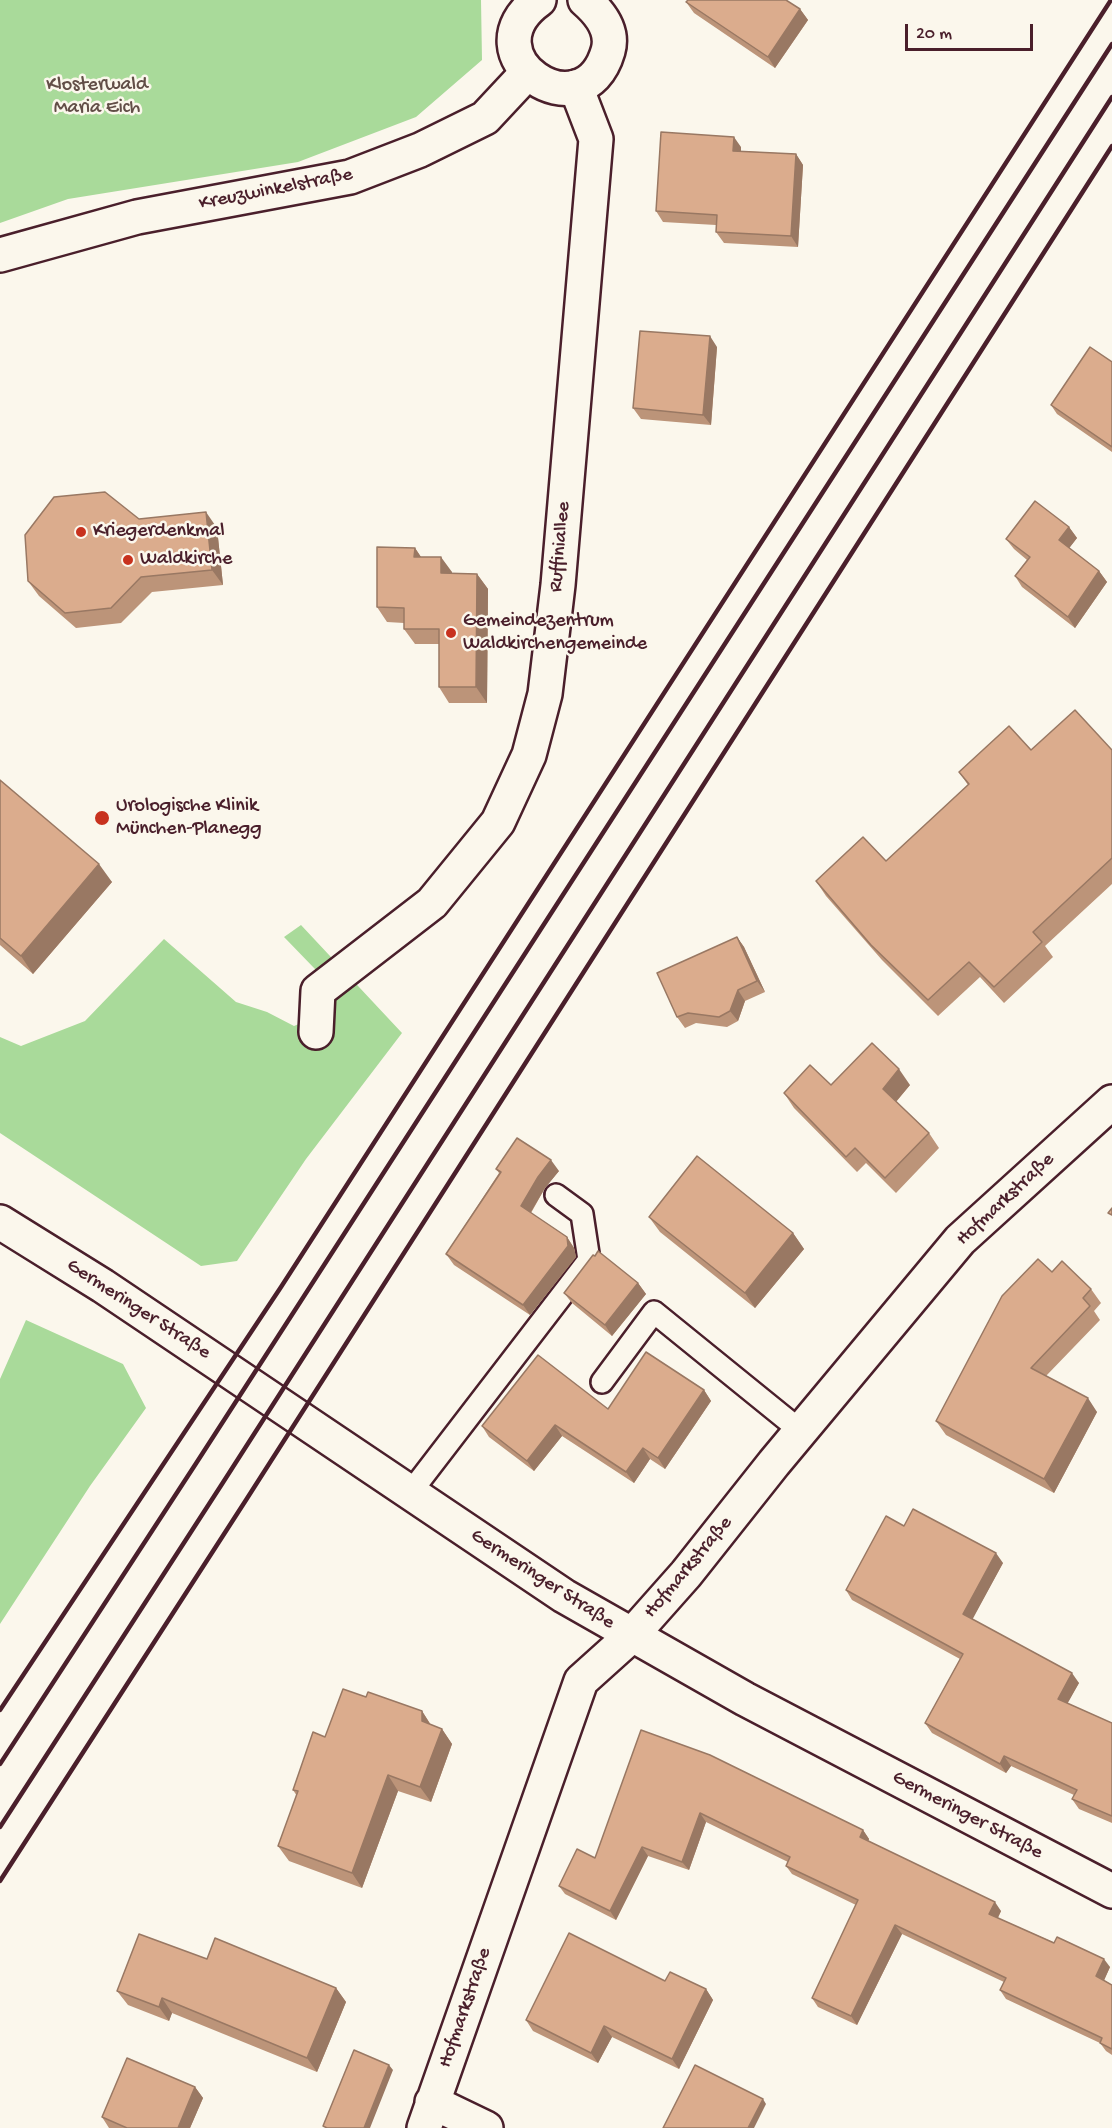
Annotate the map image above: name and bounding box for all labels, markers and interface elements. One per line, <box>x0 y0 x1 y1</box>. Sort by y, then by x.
scale bar <box>908 12 1036 50</box>
text: 20 m <box>916 24 952 45</box>
park label: Klosterwald Maria Eich <box>46 74 148 121</box>
street label: Kreuzwinkelstraße <box>197 163 355 217</box>
street label: Ruffiniallee <box>545 501 577 593</box>
place label: Kriegerdenkmal <box>93 520 225 544</box>
marker: Kriegerdenkmal <box>74 525 88 539</box>
place label: Waldkirche <box>140 548 232 572</box>
marker: Waldkirche <box>121 553 135 567</box>
place label: Gemeindezentrum Waldkirchengemeinde <box>463 610 647 657</box>
marker: Gemeindezentrum Waldkirchengemeinde <box>444 626 458 640</box>
place label: Urologische Klinik München-Planegg <box>116 795 262 842</box>
marker: Urologische Klinik München-Planegg <box>93 809 111 827</box>
street label: Hofmarkstraße <box>952 1148 1060 1252</box>
street label: Germeringer Straße <box>61 1254 215 1366</box>
street label: Hofmarkstraße <box>640 1512 738 1624</box>
street label: Germeringer Straße <box>465 1524 619 1636</box>
street label: Germeringer Straße <box>888 1766 1046 1866</box>
street label: Hofmarkstraße <box>434 1945 498 2071</box>

